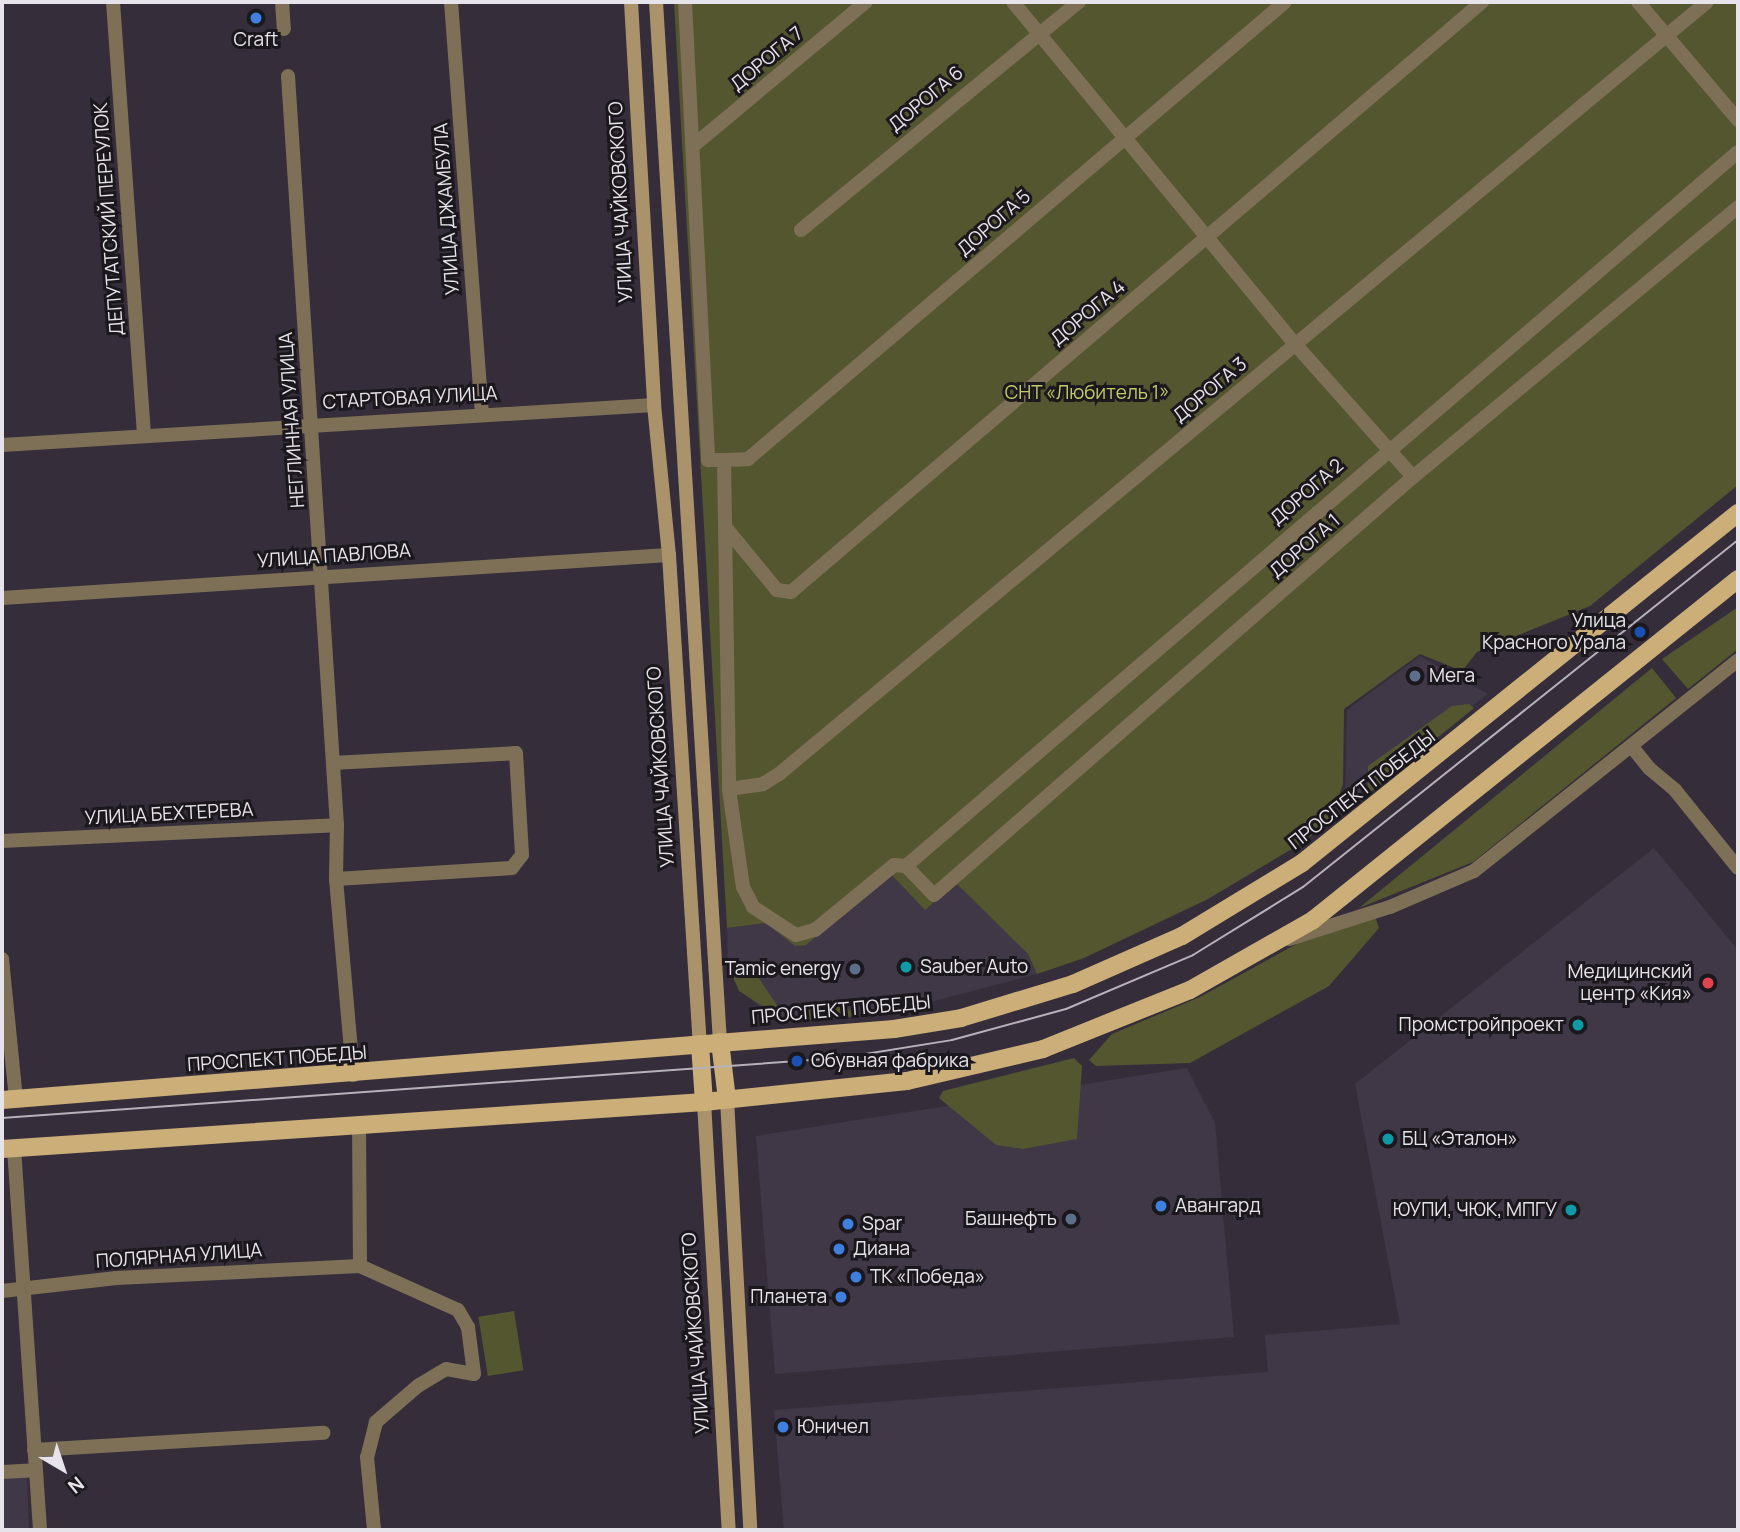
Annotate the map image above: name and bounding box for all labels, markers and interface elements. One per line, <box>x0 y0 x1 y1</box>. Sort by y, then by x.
marker: Craft <box>248 10 264 26</box>
street label: ДОРОГА 7 <box>726 22 808 96</box>
place label: Craft <box>234 29 278 51</box>
street label: ДОРОГА 6 <box>884 61 968 137</box>
street label: УЛИЦА ЧАЙКОВСКОГО <box>604 101 638 303</box>
street label: ДЕПУТАТСКИЙ ПЕРЕУЛОК <box>89 102 129 336</box>
street label: УЛИЦА ДЖАМБУЛА <box>430 122 464 296</box>
street label: ДОРОГА 5 <box>953 185 1035 261</box>
street label: ДОРОГА 4 <box>1046 275 1130 351</box>
street label: НЕГЛИННАЯ УЛИЦА <box>274 331 310 509</box>
street label: ДОРОГА 3 <box>1169 353 1251 427</box>
street label: СТАРТОВАЯ УЛИЦА <box>322 382 498 414</box>
park label: СНТ «Любитель 1» <box>1004 382 1170 404</box>
street label: ДОРОГА 2 <box>1266 454 1348 530</box>
street label: ДОРОГА 1 <box>1265 509 1345 583</box>
street label: УЛИЦА ПАВЛОВА <box>256 539 412 573</box>
place label: Улица Красного Урала <box>1482 610 1626 654</box>
marker: Улица Красного Урала <box>1632 624 1648 640</box>
place label: Мега <box>1429 665 1475 687</box>
street label: УЛИЦА ЧАЙКОВСКОГО <box>643 666 679 868</box>
marker: Мега <box>1407 668 1423 684</box>
street label: ПРОСПЕКТ ПОБЕДЫ <box>1284 725 1440 855</box>
street label: УЛИЦА БЕХТЕРЕВА <box>84 798 254 830</box>
place label: Sauber Auto <box>920 956 1028 978</box>
place label: Tamic energy <box>725 958 841 980</box>
marker: Sauber Auto <box>898 959 914 975</box>
marker: Tamic energy <box>847 961 863 977</box>
place label: Медицинский центр «Кия» <box>1567 961 1692 1005</box>
marker: Медицинский центр «Кия» <box>1698 973 1718 993</box>
street label: ПРОСПЕКТ ПОБЕДЫ <box>750 991 932 1029</box>
place label: Промстройпроект <box>1399 1014 1564 1036</box>
marker: Промстройпроект <box>1570 1017 1586 1033</box>
street label: ПРОСПЕКТ ПОБЕДЫ <box>186 1041 368 1077</box>
place label: Обувная фабрика <box>811 1050 969 1072</box>
marker: Обувная фабрика <box>789 1053 805 1069</box>
place label: БЦ «Эталон» <box>1402 1128 1518 1150</box>
marker: БЦ «Эталон» <box>1380 1131 1396 1147</box>
place label: Авангард <box>1175 1195 1261 1217</box>
marker: Авангард <box>1153 1198 1169 1214</box>
place label: ЮУПИ, ЧЮК, МПГУ <box>1393 1199 1557 1221</box>
marker: ЮУПИ, ЧЮК, МПГУ <box>1563 1202 1579 1218</box>
place label: Башнефть <box>965 1208 1057 1230</box>
marker: Башнефть <box>1063 1211 1079 1227</box>
place label: Spar <box>862 1213 902 1235</box>
marker: Spar <box>840 1216 856 1232</box>
street label: УЛИЦА ЧАЙКОВСКОГО <box>678 1232 714 1434</box>
place label: Диана <box>853 1238 910 1260</box>
street label: ПОЛЯРНАЯ УЛИЦА <box>95 1239 263 1273</box>
marker: Диана <box>831 1241 847 1257</box>
place label: ТК «Победа» <box>870 1266 985 1288</box>
marker: ТК «Победа» <box>848 1269 864 1285</box>
place label: Планета <box>750 1286 827 1308</box>
marker: Планета <box>833 1289 849 1305</box>
place label: Юничел <box>797 1416 869 1438</box>
marker: Юничел <box>775 1419 791 1435</box>
north arrow <box>28 1434 98 1504</box>
text: N <box>63 1471 90 1500</box>

